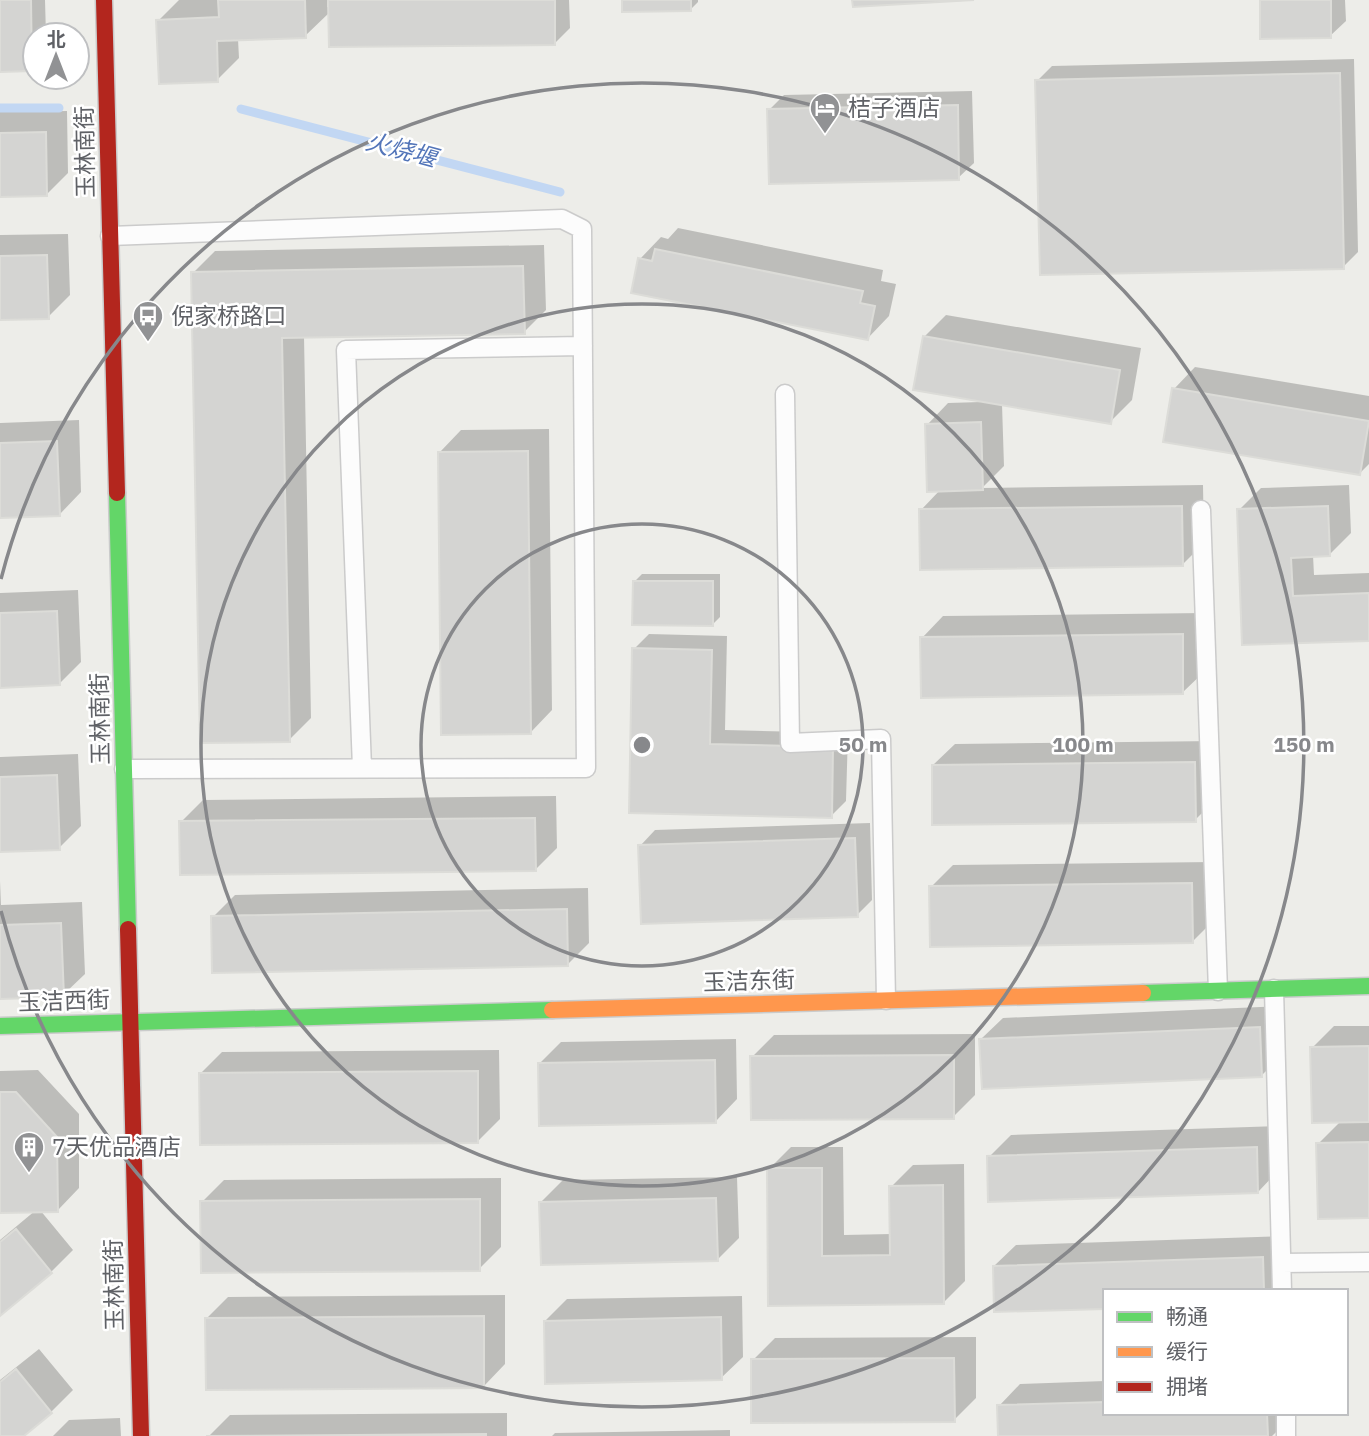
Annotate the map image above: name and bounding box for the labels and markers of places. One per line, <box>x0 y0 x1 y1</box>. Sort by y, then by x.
hotel icon: 桔子酒店 <box>808 91 842 135</box>
place label: 桔子酒店 <box>848 92 940 122</box>
bus stop icon: 倪家桥路口 <box>131 299 165 343</box>
place label: 倪家桥路口 <box>171 300 286 330</box>
centre of rings <box>630 733 654 757</box>
building icon: 7天优品酒店 <box>12 1130 46 1174</box>
place label: 7天优品酒店 <box>52 1131 181 1161</box>

